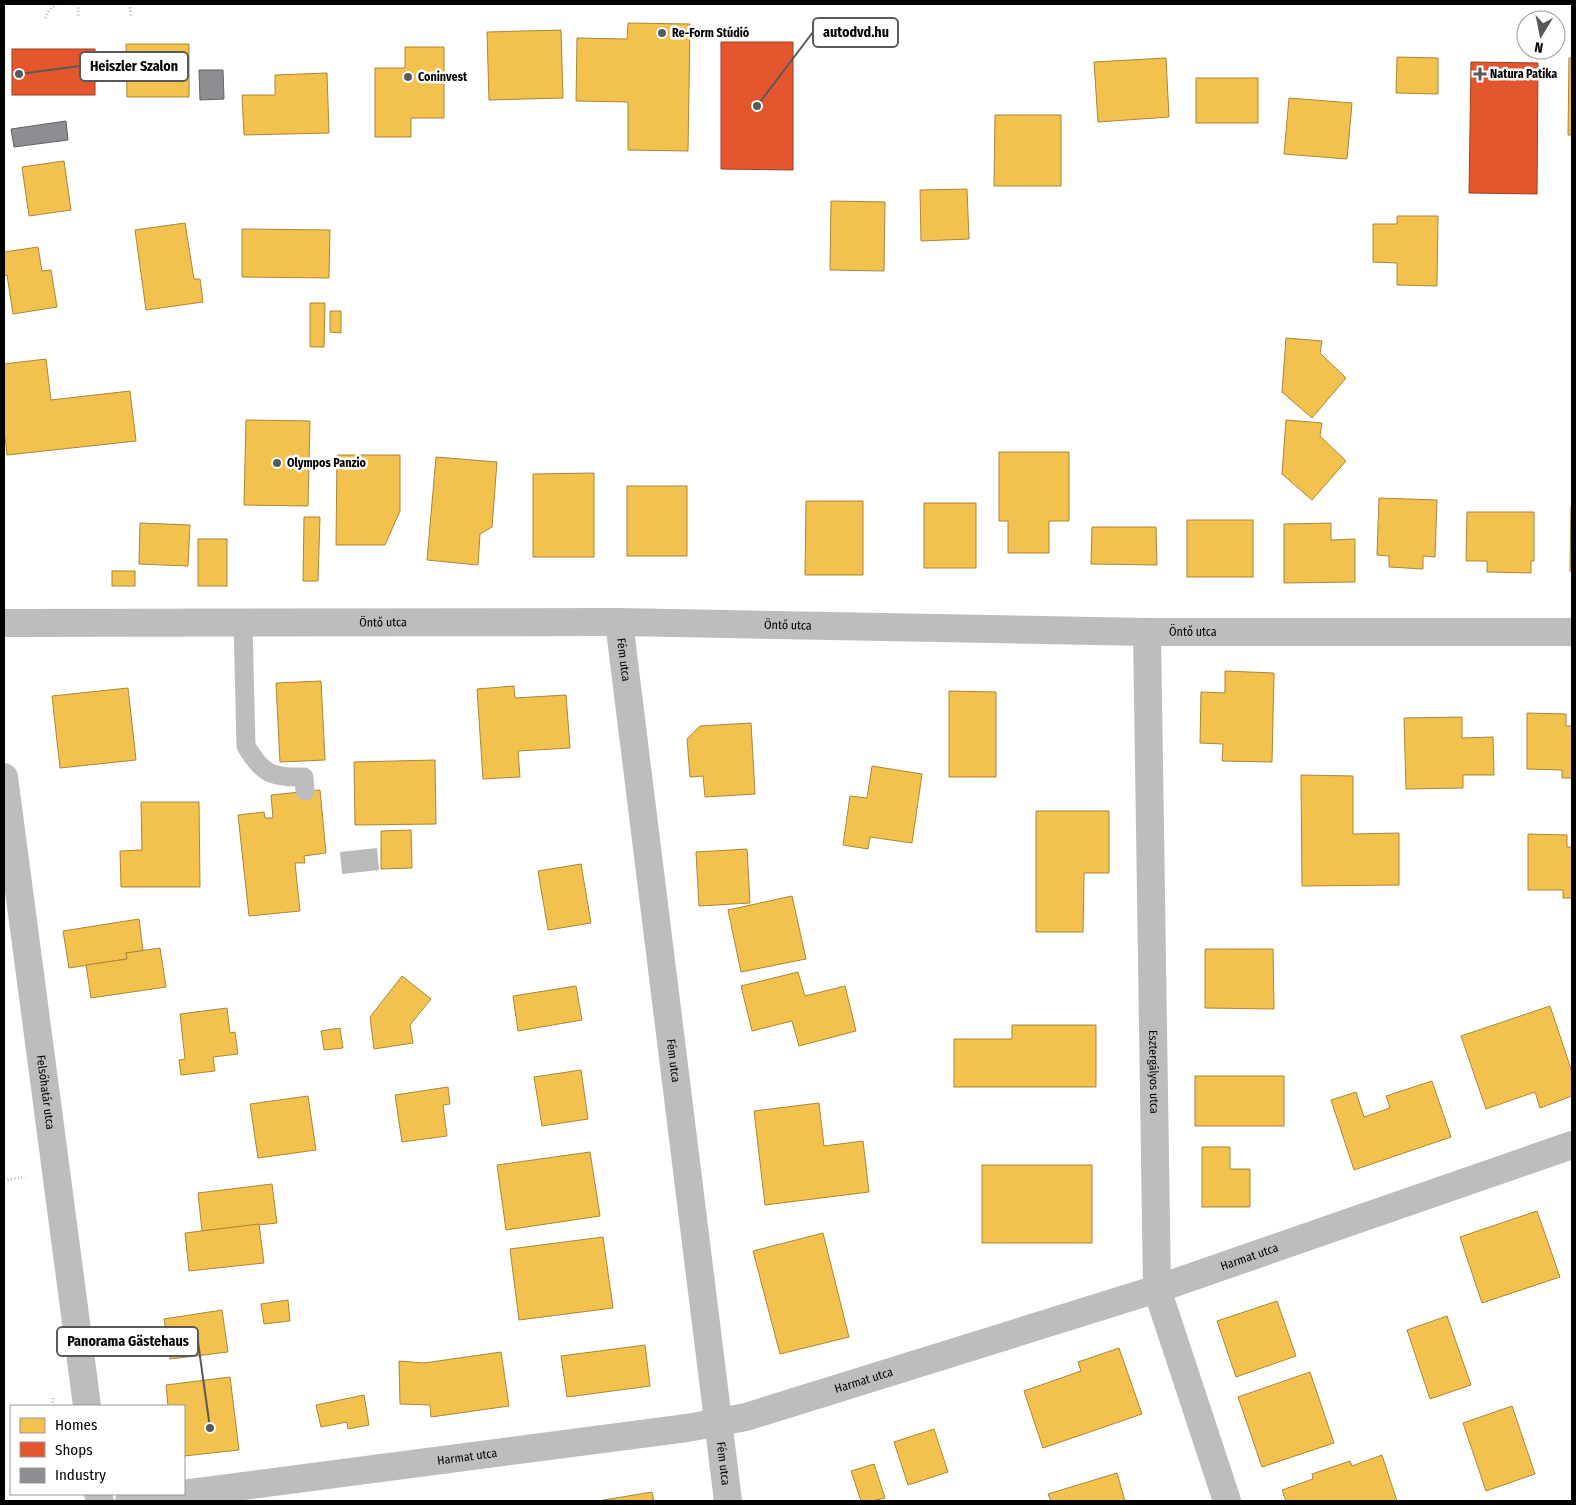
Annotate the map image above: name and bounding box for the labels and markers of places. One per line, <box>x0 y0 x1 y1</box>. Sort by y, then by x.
callout: autodvd.hu <box>813 18 898 47</box>
place label: Re-Form Stúdió <box>672 26 750 40</box>
marker: Re-Form Stúdió <box>656 27 668 39</box>
callout: Heiszler Szalon <box>80 52 188 81</box>
place label: Natura Patika <box>1490 67 1557 81</box>
marker: Natura Patika <box>1474 68 1486 80</box>
place label: Coninvest <box>418 70 468 84</box>
marker: Coninvest <box>402 71 414 83</box>
place label: Olympos Panzio <box>287 456 367 470</box>
marker: Olympos Panzio <box>271 457 283 469</box>
callout: Panorama Gästehaus <box>57 1327 198 1356</box>

